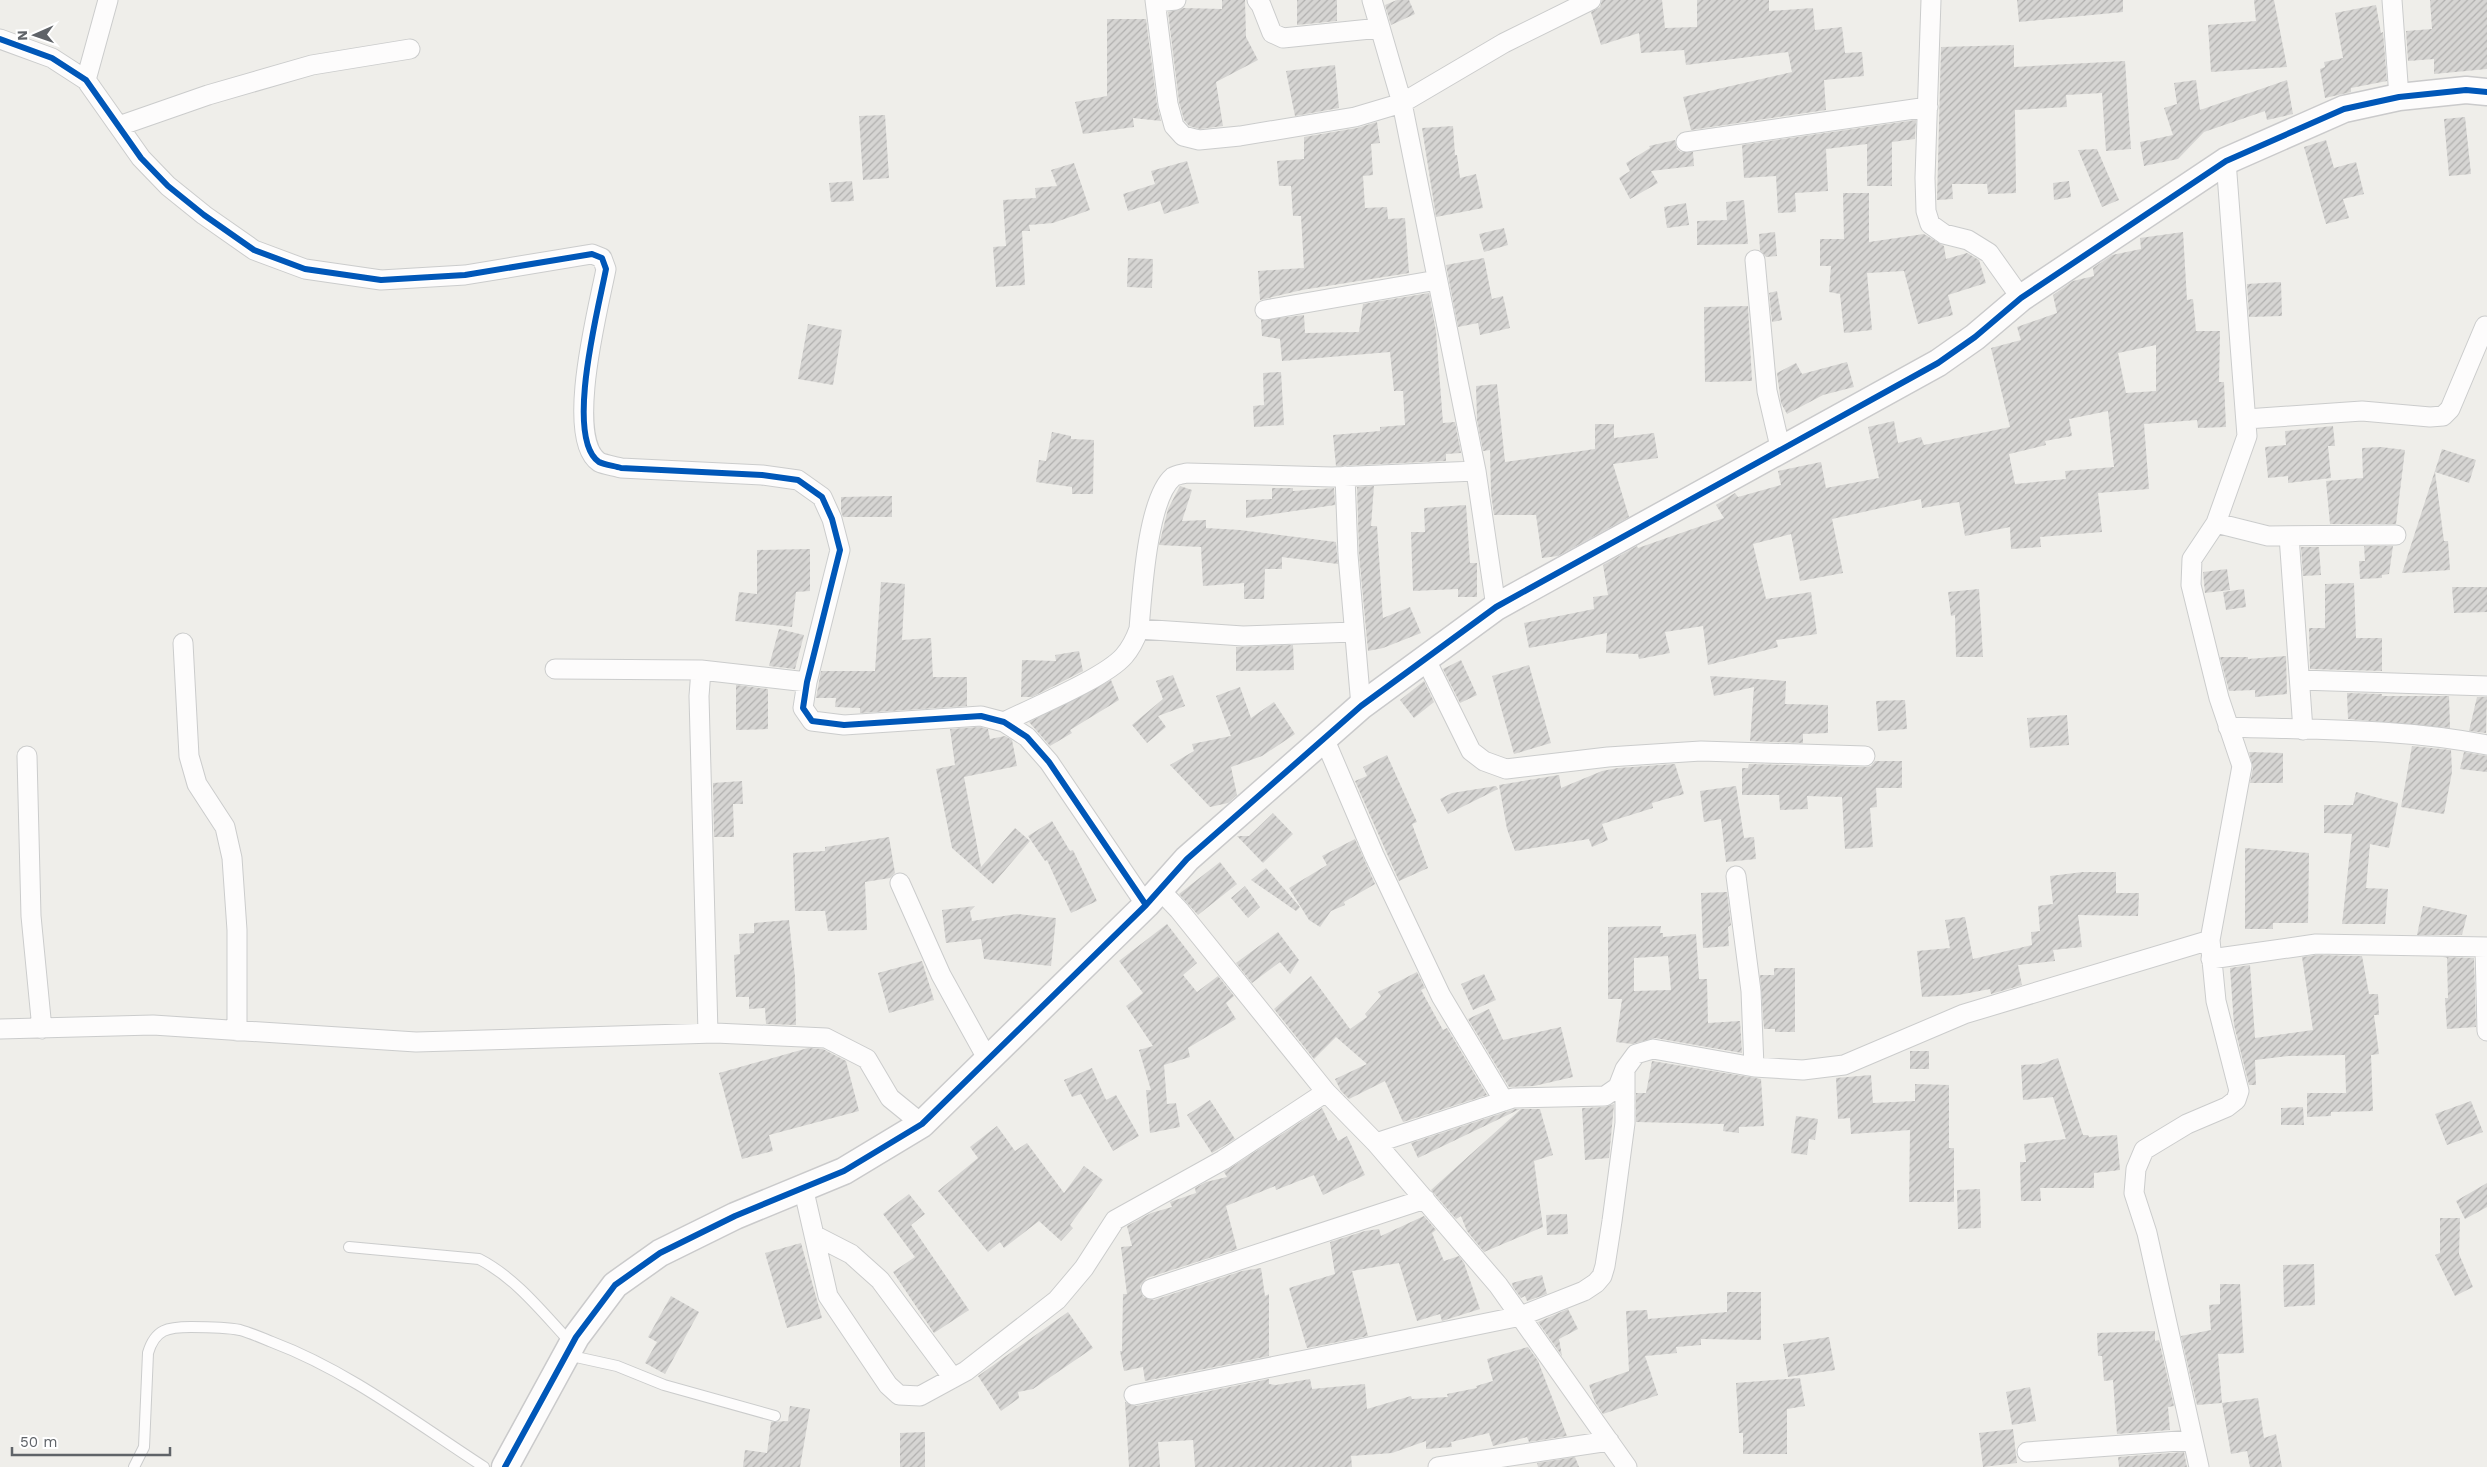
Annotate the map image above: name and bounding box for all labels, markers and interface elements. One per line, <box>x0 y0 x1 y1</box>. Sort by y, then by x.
north arrow <box>10 10 60 60</box>
text: N <box>14 30 30 41</box>
scale bar <box>12 1424 170 1456</box>
text: 50 m <box>20 1433 57 1451</box>

